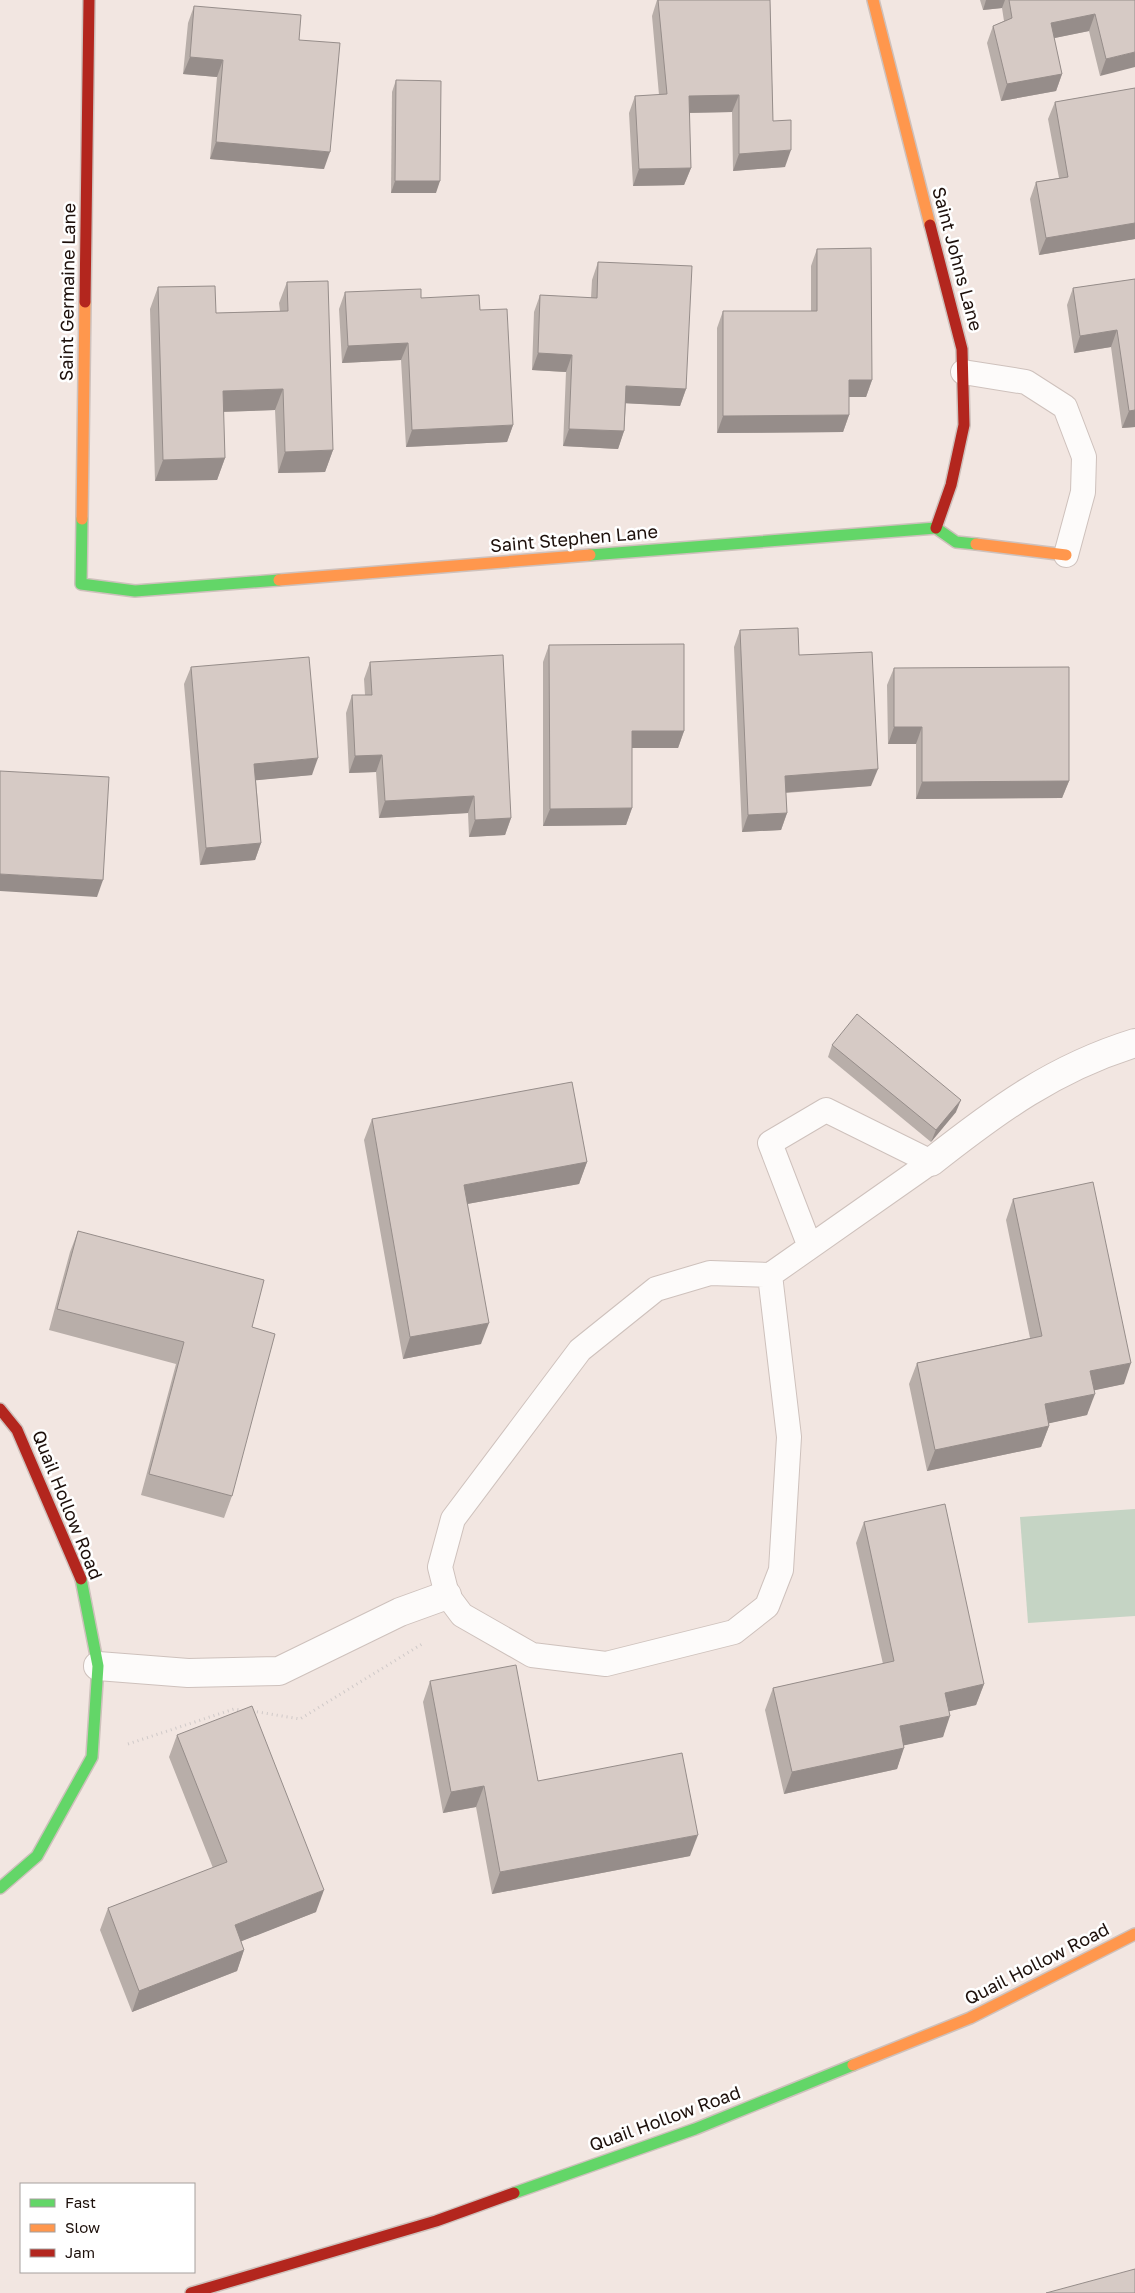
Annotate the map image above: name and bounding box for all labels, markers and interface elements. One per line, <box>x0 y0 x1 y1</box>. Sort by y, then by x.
street label: Saint Johns Lane <box>928 184 988 333</box>
street label: Saint Germaine Lane <box>54 203 80 381</box>
street label: Saint Stephen Lane <box>489 520 659 556</box>
street label: Quail Hollow Road <box>28 1427 108 1583</box>
street label: Quail Hollow Road <box>961 1917 1112 2009</box>
street label: Quail Hollow Road <box>586 2081 743 2156</box>
legend <box>20 2183 195 2273</box>
text: Fast <box>65 2193 96 2211</box>
text: Slow <box>65 2218 100 2236</box>
text: Jam <box>65 2243 95 2261</box>

